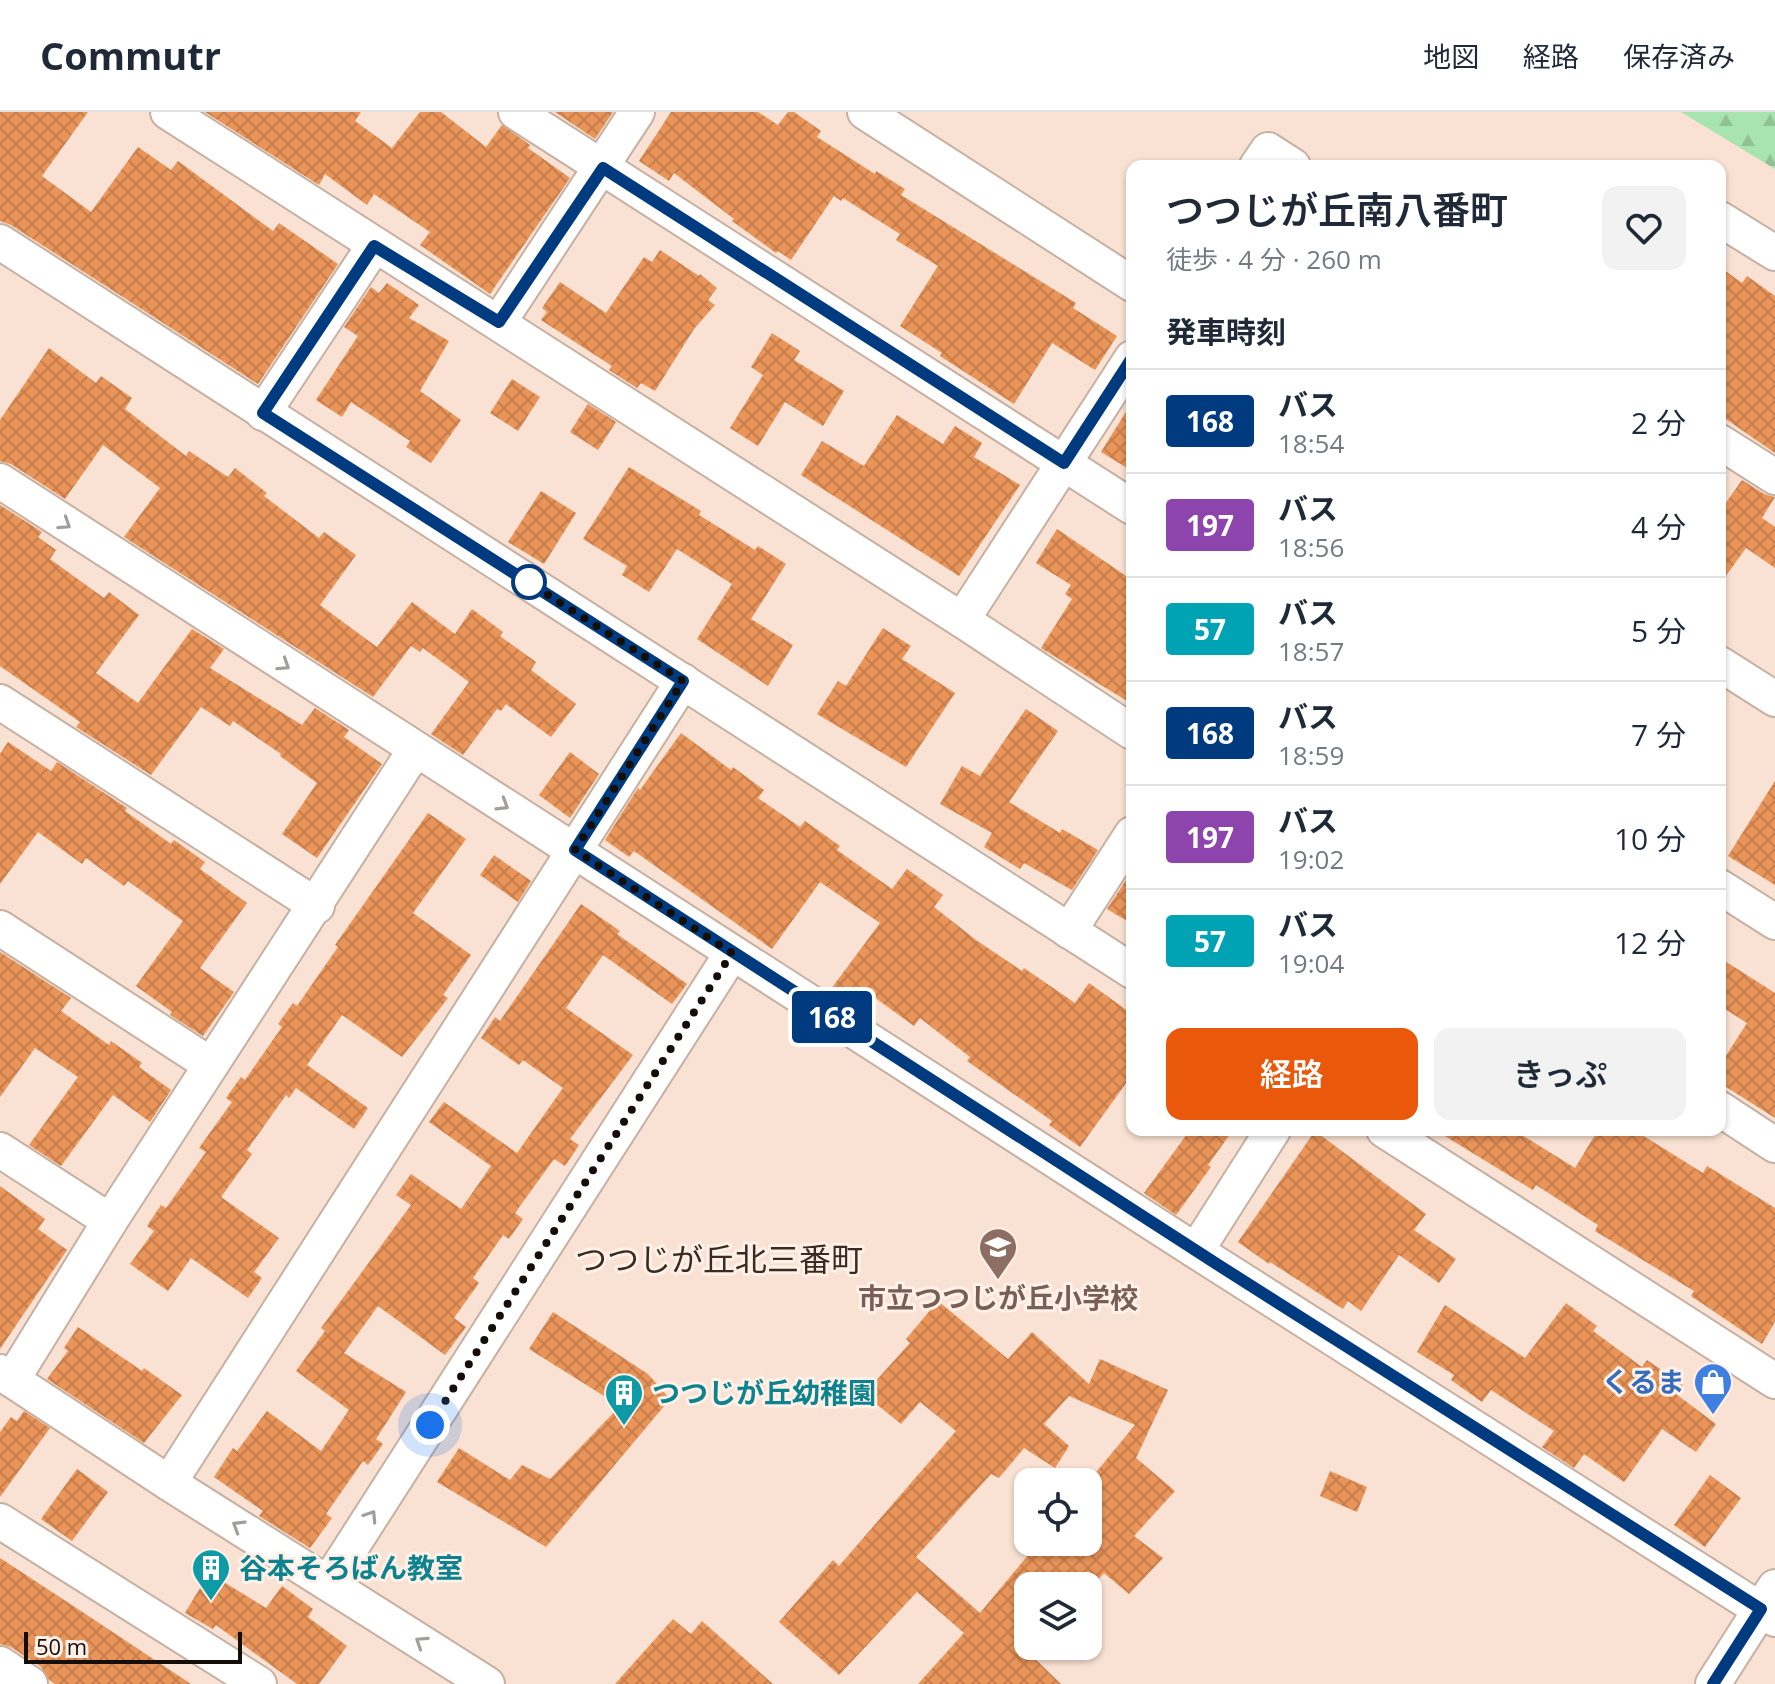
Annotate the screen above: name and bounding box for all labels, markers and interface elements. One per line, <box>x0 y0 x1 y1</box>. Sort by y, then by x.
text: Commutr <box>40 29 221 81</box>
text: 地図 <box>1423 37 1479 75</box>
text: 経路 <box>1523 37 1579 75</box>
text: 保存済み <box>1623 37 1735 75</box>
text: つつじが丘南八番町 <box>1166 183 1508 235</box>
button: heart <box>1602 186 1686 270</box>
text: 徒歩 · 4 分 · 260 m <box>1166 241 1382 277</box>
text: 発車時刻 <box>1166 311 1286 352</box>
text: バス <box>1278 384 1338 425</box>
text: 168 <box>1186 402 1234 440</box>
text: 2 分 <box>1631 402 1686 443</box>
text: 18:54 <box>1278 425 1344 461</box>
text: バス <box>1278 488 1338 529</box>
text: 197 <box>1186 506 1234 544</box>
text: 4 分 <box>1631 506 1686 547</box>
one-way arrow <box>57 514 71 529</box>
text: 18:56 <box>1278 529 1344 565</box>
unlabelled marker <box>512 565 546 599</box>
text: バス <box>1278 592 1338 633</box>
text: 57 <box>1194 610 1226 648</box>
text: 5 分 <box>1631 610 1686 651</box>
text: 18:57 <box>1278 633 1344 669</box>
one-way arrow <box>275 655 290 670</box>
text: バス <box>1278 696 1338 737</box>
text: 168 <box>1186 714 1234 752</box>
text: 7 分 <box>1631 714 1686 755</box>
text: 18:59 <box>1278 737 1344 773</box>
one-way arrow <box>494 796 509 811</box>
text: バス <box>1278 800 1338 841</box>
text: 197 <box>1186 818 1234 856</box>
text: 10 分 <box>1614 818 1686 859</box>
text: 19:02 <box>1278 841 1344 877</box>
text: バス <box>1278 904 1338 945</box>
text: 57 <box>1194 922 1226 960</box>
text: 12 分 <box>1614 922 1686 963</box>
text: 19:04 <box>1278 945 1344 981</box>
line badge: 168 <box>786 991 878 1043</box>
text: 168 <box>808 998 856 1036</box>
button: 経路 <box>1166 1028 1418 1120</box>
button: きっぷ <box>1434 1028 1686 1120</box>
school or university icon: 市立つつじが丘小学校 <box>977 1226 1019 1281</box>
district label: つつじが丘北三番町 <box>575 1237 863 1280</box>
place label: 市立つつじが丘小学校 <box>858 1278 1138 1316</box>
shop icon: くるま <box>1692 1361 1734 1416</box>
place label: くるま <box>1602 1362 1685 1400</box>
building icon: つつじが丘幼稚園 <box>603 1372 645 1427</box>
place label: つつじが丘幼稚園 <box>652 1373 876 1411</box>
your location <box>410 1405 450 1445</box>
map controls <box>1014 1468 1102 1660</box>
button: locate <box>1014 1468 1102 1556</box>
one-way arrow <box>361 1510 376 1525</box>
one-way arrow <box>232 1521 247 1536</box>
building icon: 谷本そろばん教室 <box>190 1547 232 1602</box>
place label: 谷本そろばん教室 <box>239 1548 463 1586</box>
button: layers <box>1014 1572 1102 1660</box>
scale bar <box>24 1628 242 1664</box>
text: 50 m <box>36 1631 87 1661</box>
one-way arrow <box>416 1636 430 1651</box>

